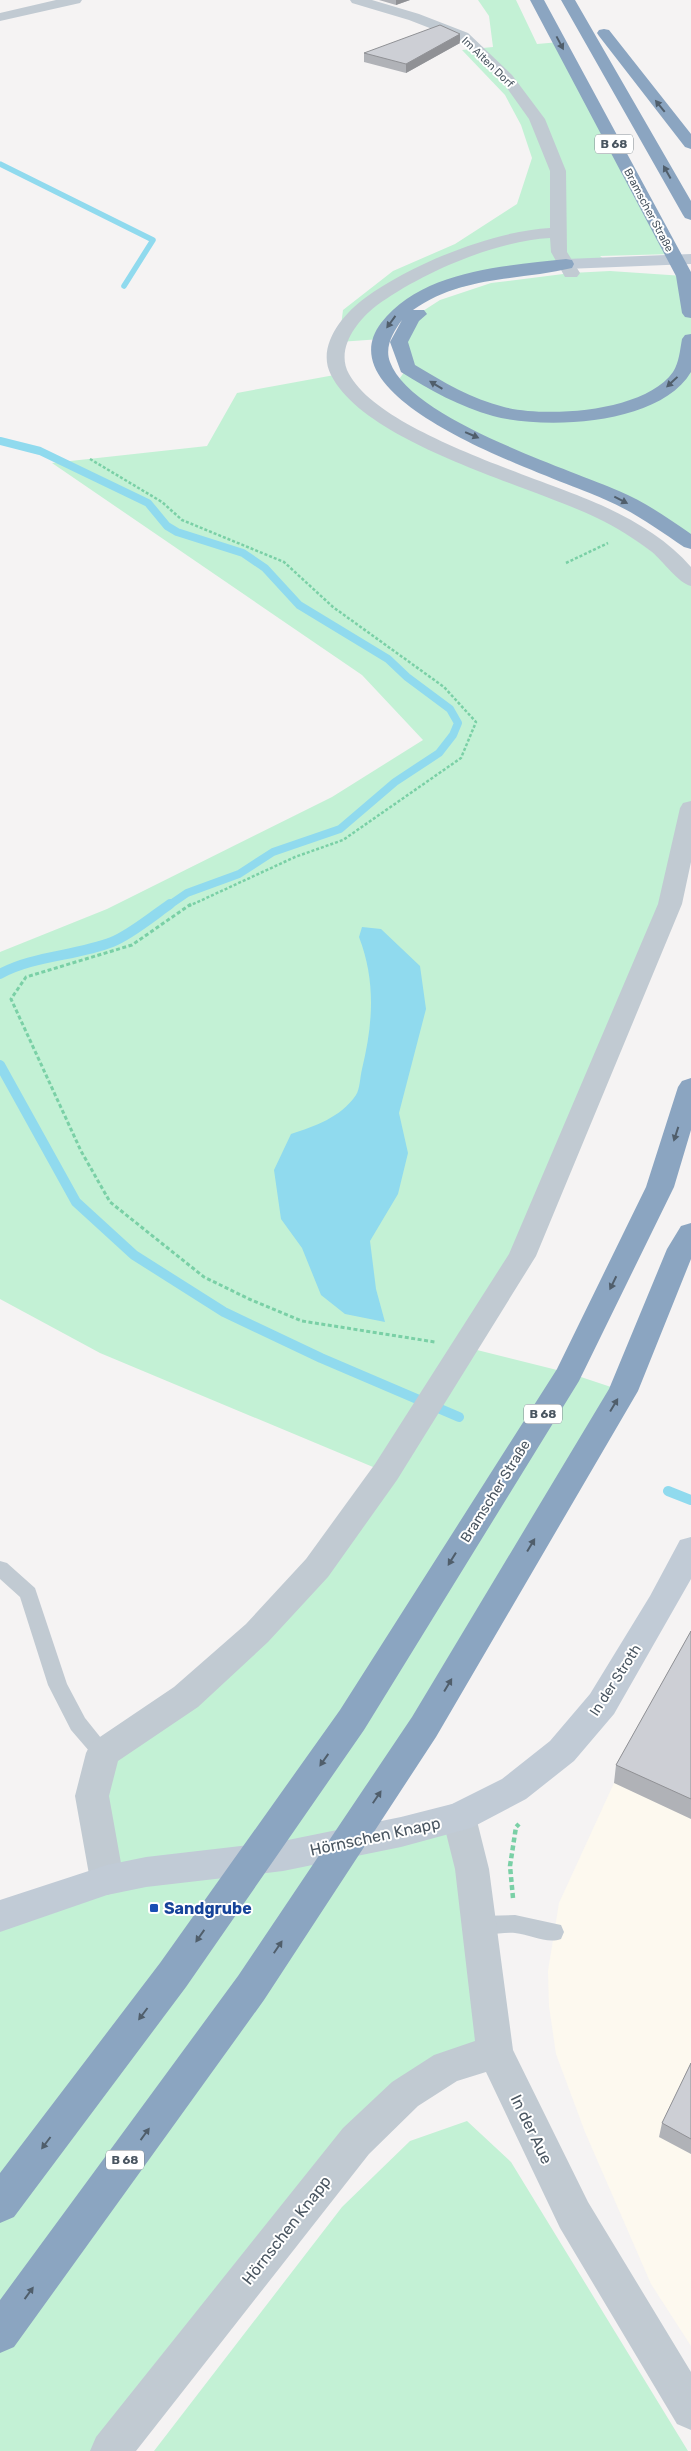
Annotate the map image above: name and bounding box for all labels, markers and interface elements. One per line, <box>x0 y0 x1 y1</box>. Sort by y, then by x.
street label: Im Alten Dorf <box>459 34 517 91</box>
one-way arrow <box>556 36 564 50</box>
one-way arrow <box>655 100 666 112</box>
road number: B 68 <box>595 134 633 154</box>
one-way arrow <box>663 165 671 180</box>
street label: Bramscher Straße <box>621 166 676 254</box>
one-way arrow <box>386 315 396 329</box>
one-way arrow <box>666 376 678 388</box>
one-way arrow <box>430 381 443 390</box>
one-way arrow <box>465 432 479 440</box>
one-way arrow <box>614 496 629 504</box>
one-way arrow <box>672 1126 680 1141</box>
one-way arrow <box>608 1276 616 1290</box>
one-way arrow <box>610 1399 619 1412</box>
road number: B 68 <box>524 1405 562 1424</box>
street label: Bramscher Straße <box>457 1437 534 1546</box>
one-way arrow <box>527 1538 536 1552</box>
one-way arrow <box>448 1553 457 1566</box>
street label: In der Stroth <box>586 1641 645 1719</box>
one-way arrow <box>444 1678 453 1691</box>
one-way arrow <box>319 1753 329 1767</box>
one-way arrow <box>372 1790 382 1804</box>
street label: Hörnschen Knapp <box>308 1813 442 1860</box>
place label: Sandgrube <box>164 1899 252 1918</box>
marker: Sandgrube <box>148 1902 160 1914</box>
one-way arrow <box>195 1929 205 1942</box>
one-way arrow <box>273 1940 283 1954</box>
one-way arrow <box>138 2007 149 2020</box>
street label: In der Aue <box>507 2091 557 2167</box>
one-way arrow <box>140 2127 150 2141</box>
one-way arrow <box>40 2136 51 2149</box>
road number: B 68 <box>106 2150 144 2170</box>
street label: Hörnschen Knapp <box>238 2172 335 2289</box>
one-way arrow <box>24 2286 34 2300</box>

